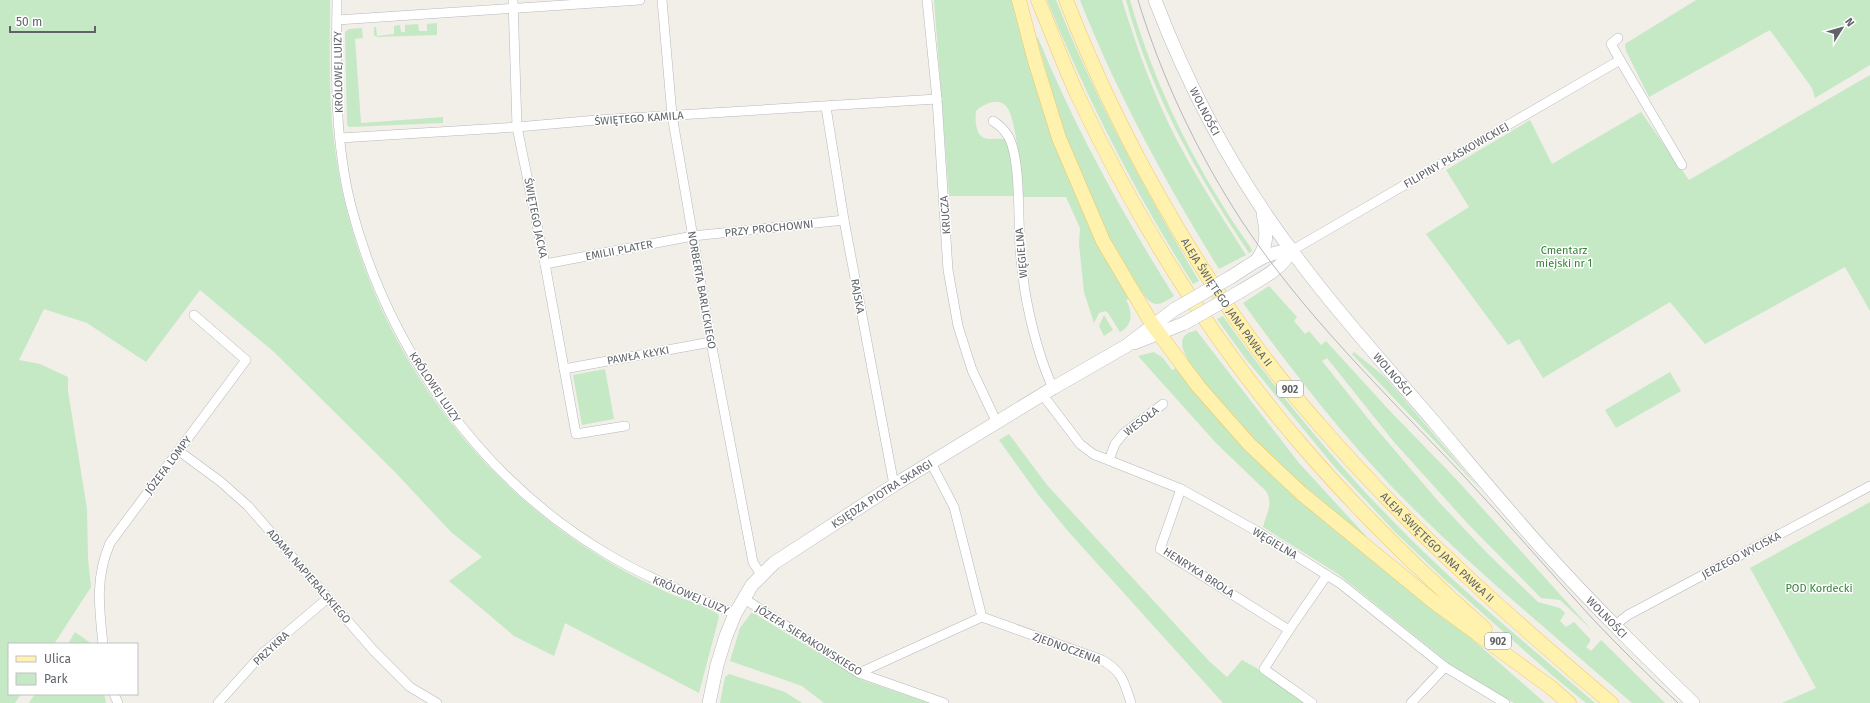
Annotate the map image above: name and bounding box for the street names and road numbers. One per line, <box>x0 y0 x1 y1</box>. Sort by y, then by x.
street label: KRÓLOWEJ LUIZY <box>330 31 346 113</box>
street label: WOLNOŚCI <box>1187 85 1222 138</box>
street label: ŚWIĘTEGO KAMILA <box>594 108 685 128</box>
street label: FILIPINY PŁASKOWICKIEJ <box>1401 120 1511 191</box>
street label: ŚWIĘTEGO JACKA <box>521 177 551 260</box>
street label: KRUCZA <box>938 195 953 235</box>
street label: PRZY PROCHOWNI <box>724 217 814 240</box>
street label: WĘGIELNA <box>1013 227 1030 279</box>
street label: NORBERTA BARLICKIEGO <box>685 230 718 350</box>
street label: ALEJA ŚWIĘTEGO JANA PAWŁA II <box>1178 236 1275 369</box>
street label: EMILII PLATER <box>584 238 654 263</box>
street label: RAJSKA <box>848 278 867 315</box>
street label: PAWŁA KŁYKI <box>606 344 670 367</box>
street label: KRÓLOWEJ LUIZY <box>406 349 464 425</box>
street label: WOLNOŚCI <box>1370 350 1415 399</box>
road number: 902 <box>1277 381 1303 397</box>
street label: WESOŁA <box>1121 403 1162 439</box>
street label: JÓZEFA LOMPY <box>141 433 195 497</box>
street label: KSIĘDZA PIOTRA SKARGI <box>829 457 935 531</box>
street label: ALEJA ŚWIĘTEGO JANA PAWŁA II <box>1378 490 1496 605</box>
street label: WĘGIELNA <box>1250 525 1300 562</box>
street label: ADAMA NAPIERALSKIEGO <box>264 526 353 626</box>
street label: JERZEGO WYCISKA <box>1699 529 1784 582</box>
street label: HENRYKA BROLA <box>1161 545 1237 600</box>
street label: KRÓLOWEJ LUIZY <box>651 573 731 617</box>
street label: WOLNOŚCI <box>1583 594 1630 641</box>
street label: JÓZEFA SIERAKOWSKIEGO <box>753 601 865 679</box>
street label: PRZYKRA <box>251 628 292 668</box>
street label: ZJEDNOCZENIA <box>1031 630 1103 667</box>
road number: 902 <box>1485 633 1511 649</box>

